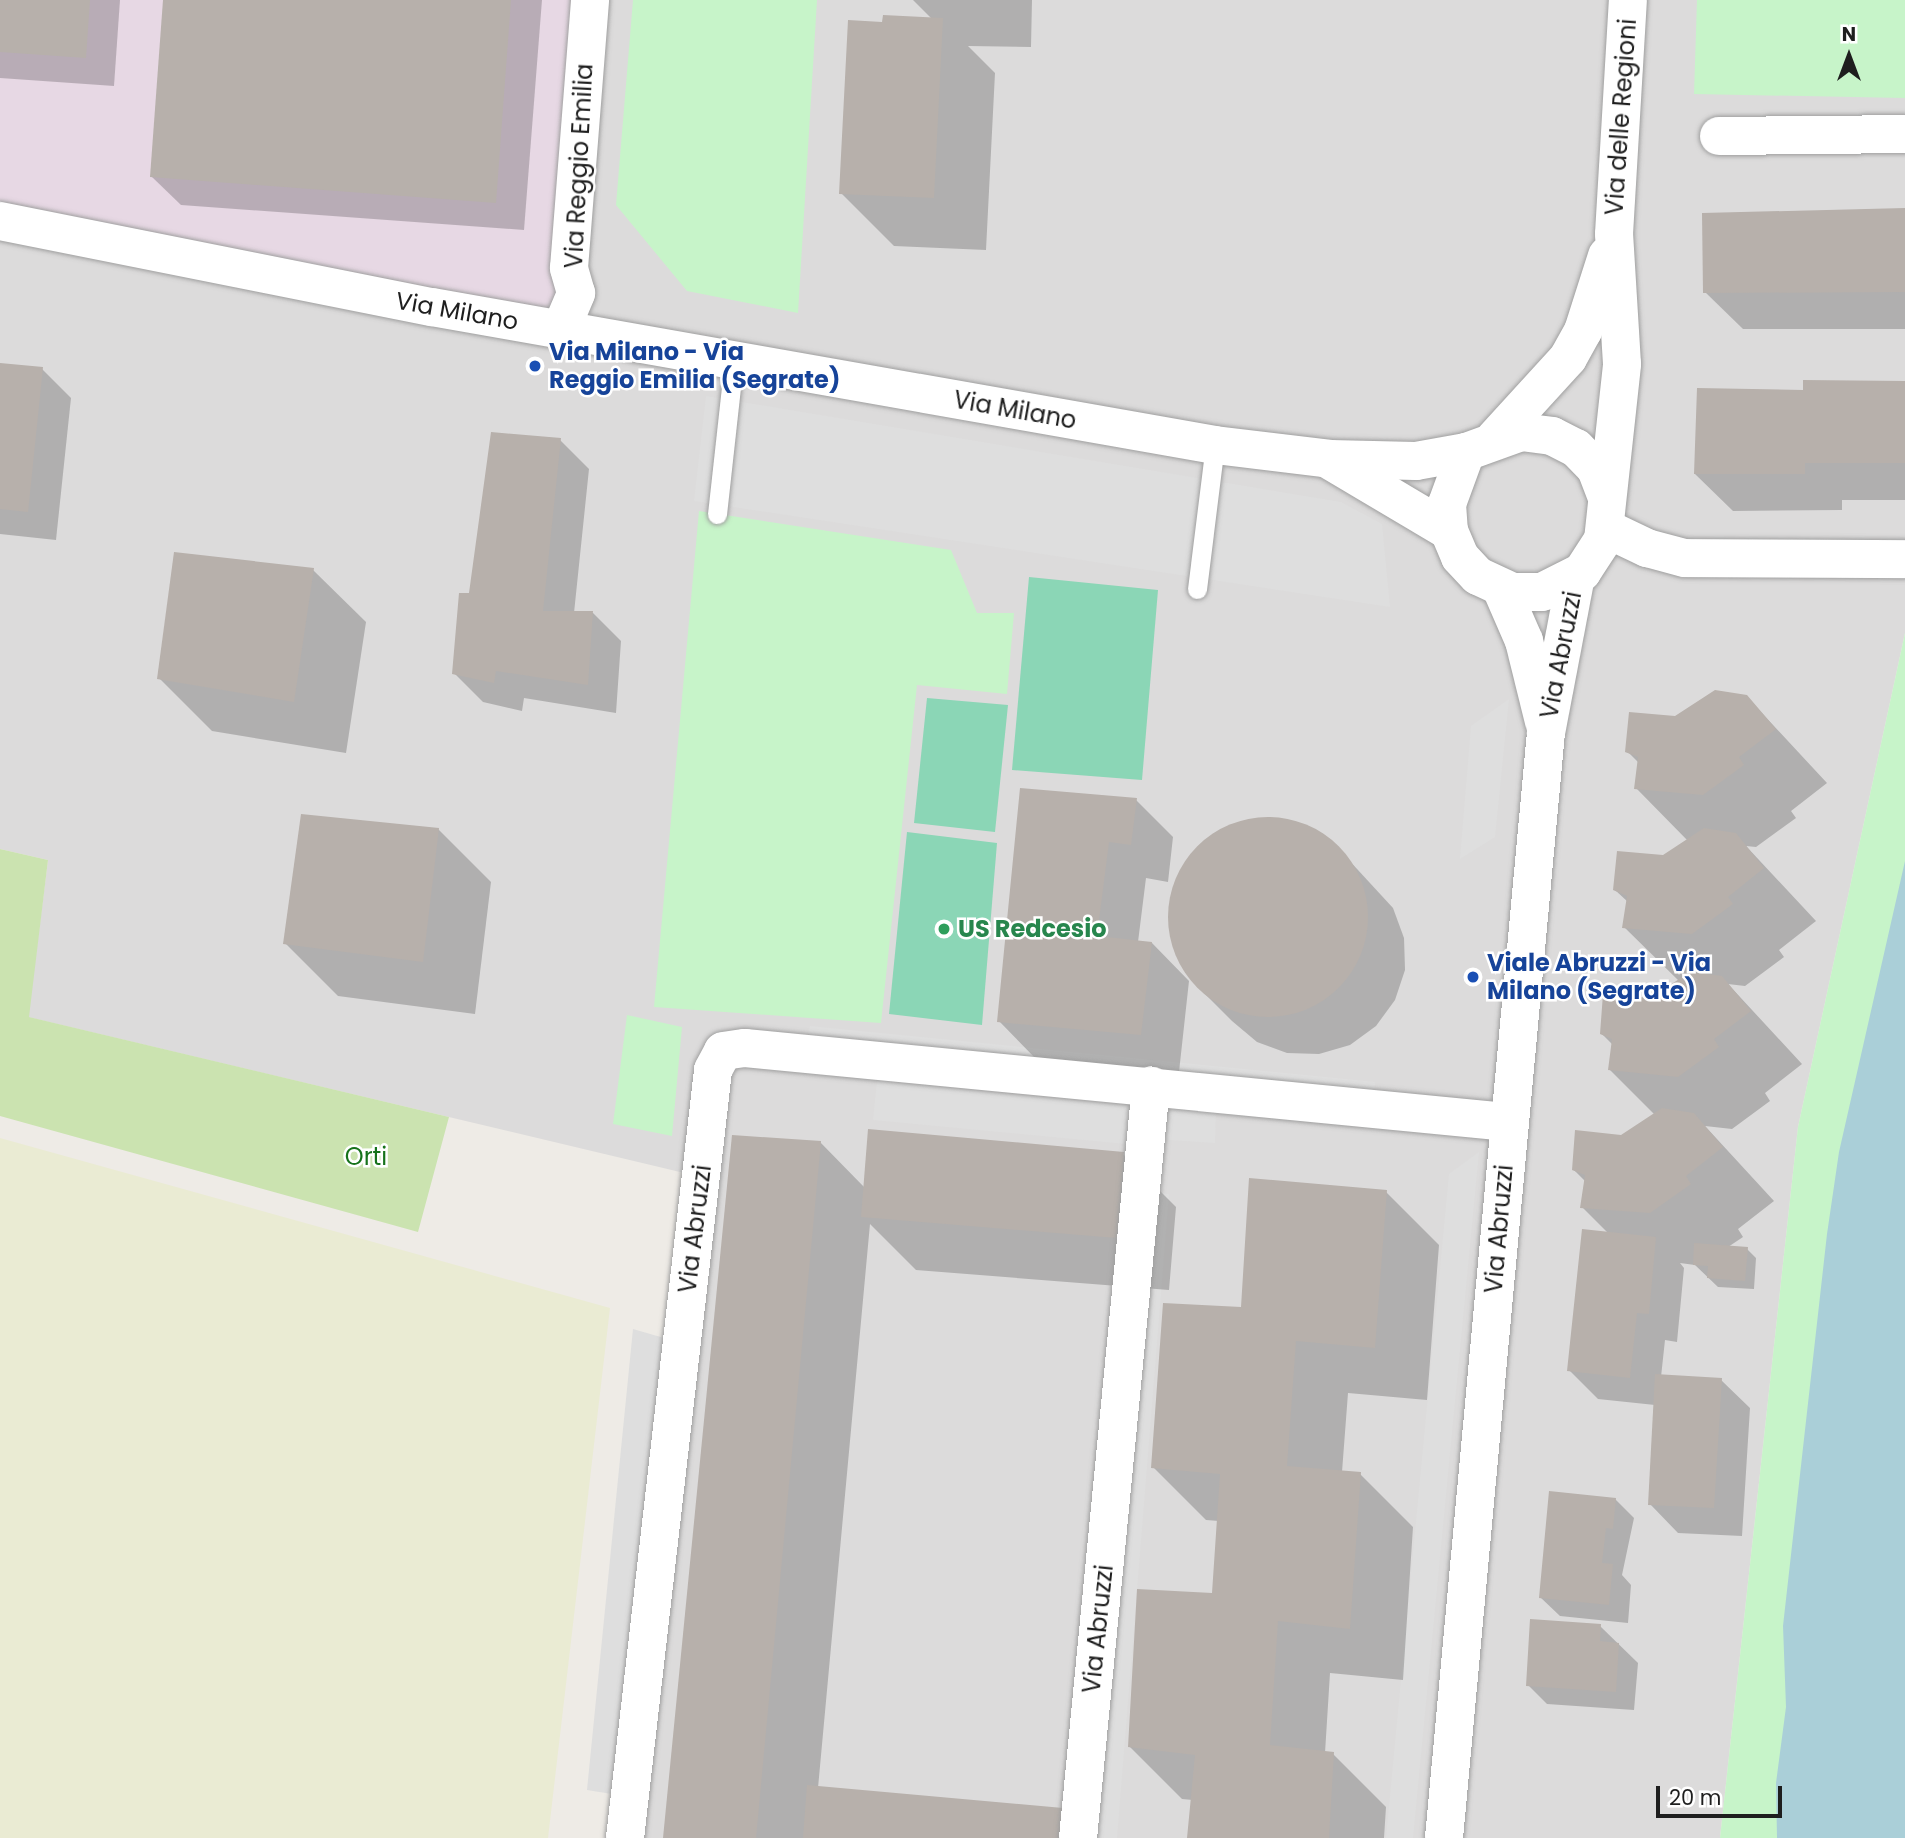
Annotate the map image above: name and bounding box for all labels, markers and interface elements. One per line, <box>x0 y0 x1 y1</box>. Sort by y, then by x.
street label: Via delle Regioni <box>1600 18 1642 216</box>
north arrow <box>1814 21 1884 91</box>
text: N <box>1842 21 1856 48</box>
street label: Via Reggio Emilia <box>559 63 599 269</box>
street label: Via Milano <box>393 286 521 336</box>
place label: Via Milano - Via Reggio Emilia (Segrate) <box>549 338 840 394</box>
marker: Via Milano - Via Reggio Emilia (Segrate) <box>527 358 543 374</box>
street label: Via Milano <box>951 385 1079 435</box>
street label: Via Abruzzi <box>1535 589 1587 721</box>
place label: US Redcesio <box>958 915 1107 943</box>
marker: US Redcesio <box>936 921 952 937</box>
place label: Viale Abruzzi - Via Milano (Segrate) <box>1487 949 1711 1005</box>
marker: Viale Abruzzi - Via Milano (Segrate) <box>1465 969 1481 985</box>
park label: Orti <box>345 1143 387 1171</box>
street label: Via Abruzzi <box>673 1163 717 1295</box>
street label: Via Abruzzi <box>1479 1163 1519 1295</box>
street label: Via Abruzzi <box>1077 1563 1119 1695</box>
scale bar <box>1660 1772 1786 1816</box>
text: 20 m <box>1669 1783 1722 1812</box>

